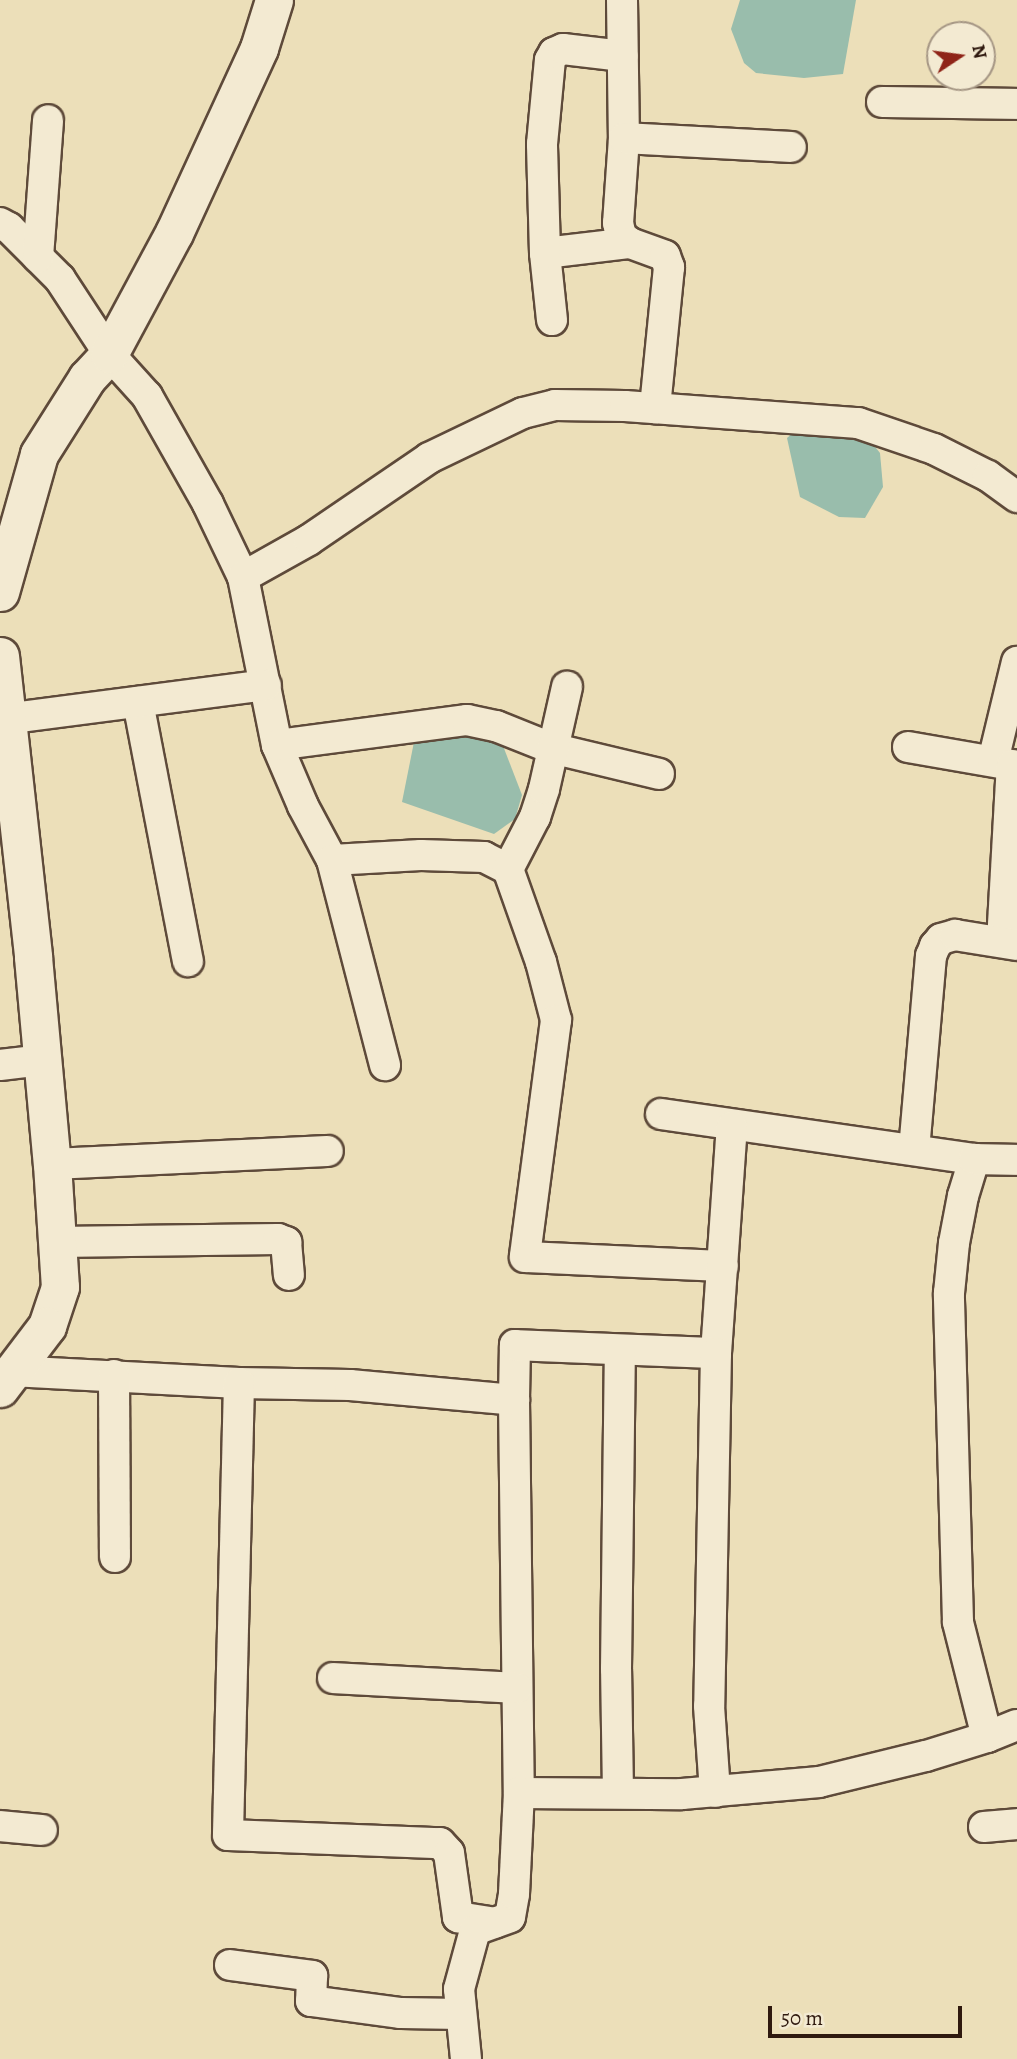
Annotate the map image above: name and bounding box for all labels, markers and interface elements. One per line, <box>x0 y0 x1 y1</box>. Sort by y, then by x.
north arrow <box>926 21 996 91</box>
text: N <box>965 42 994 61</box>
scale bar <box>772 1993 966 2037</box>
text: 50 m <box>781 2004 823 2032</box>

